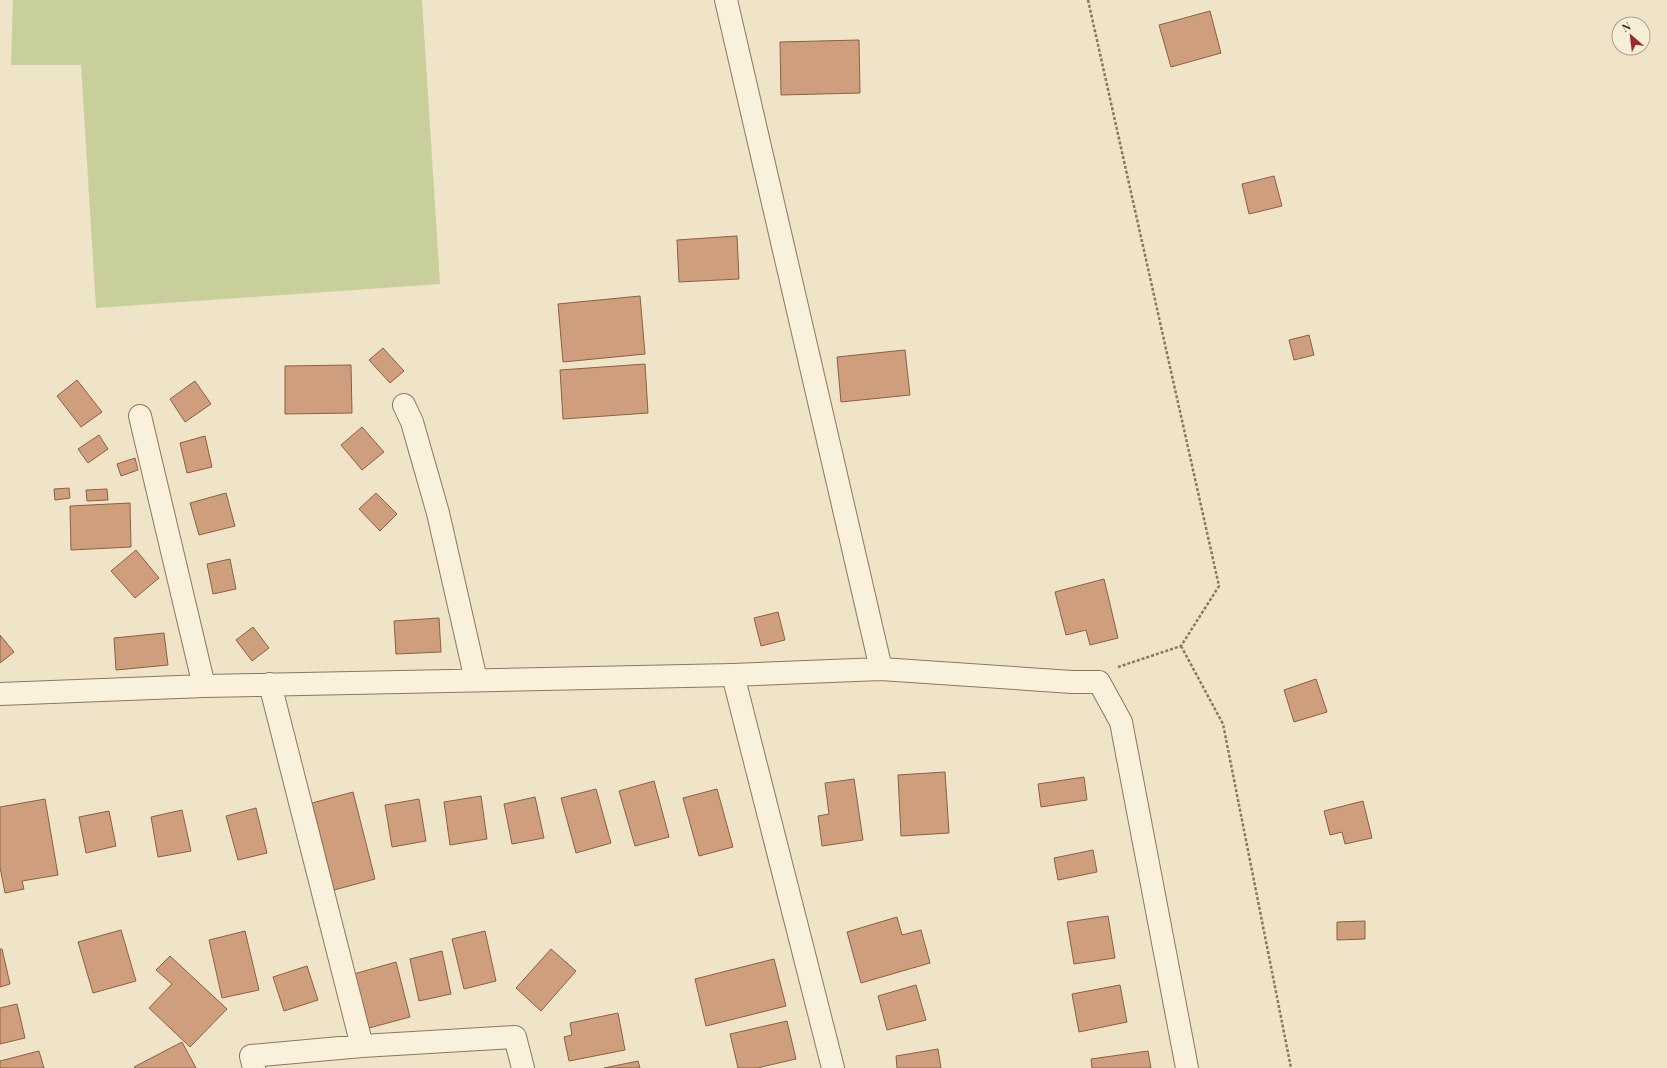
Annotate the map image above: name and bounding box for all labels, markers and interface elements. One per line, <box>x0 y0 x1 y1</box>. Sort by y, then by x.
north arrow <box>1611 16 1651 56</box>
text: N <box>1619 18 1633 35</box>

